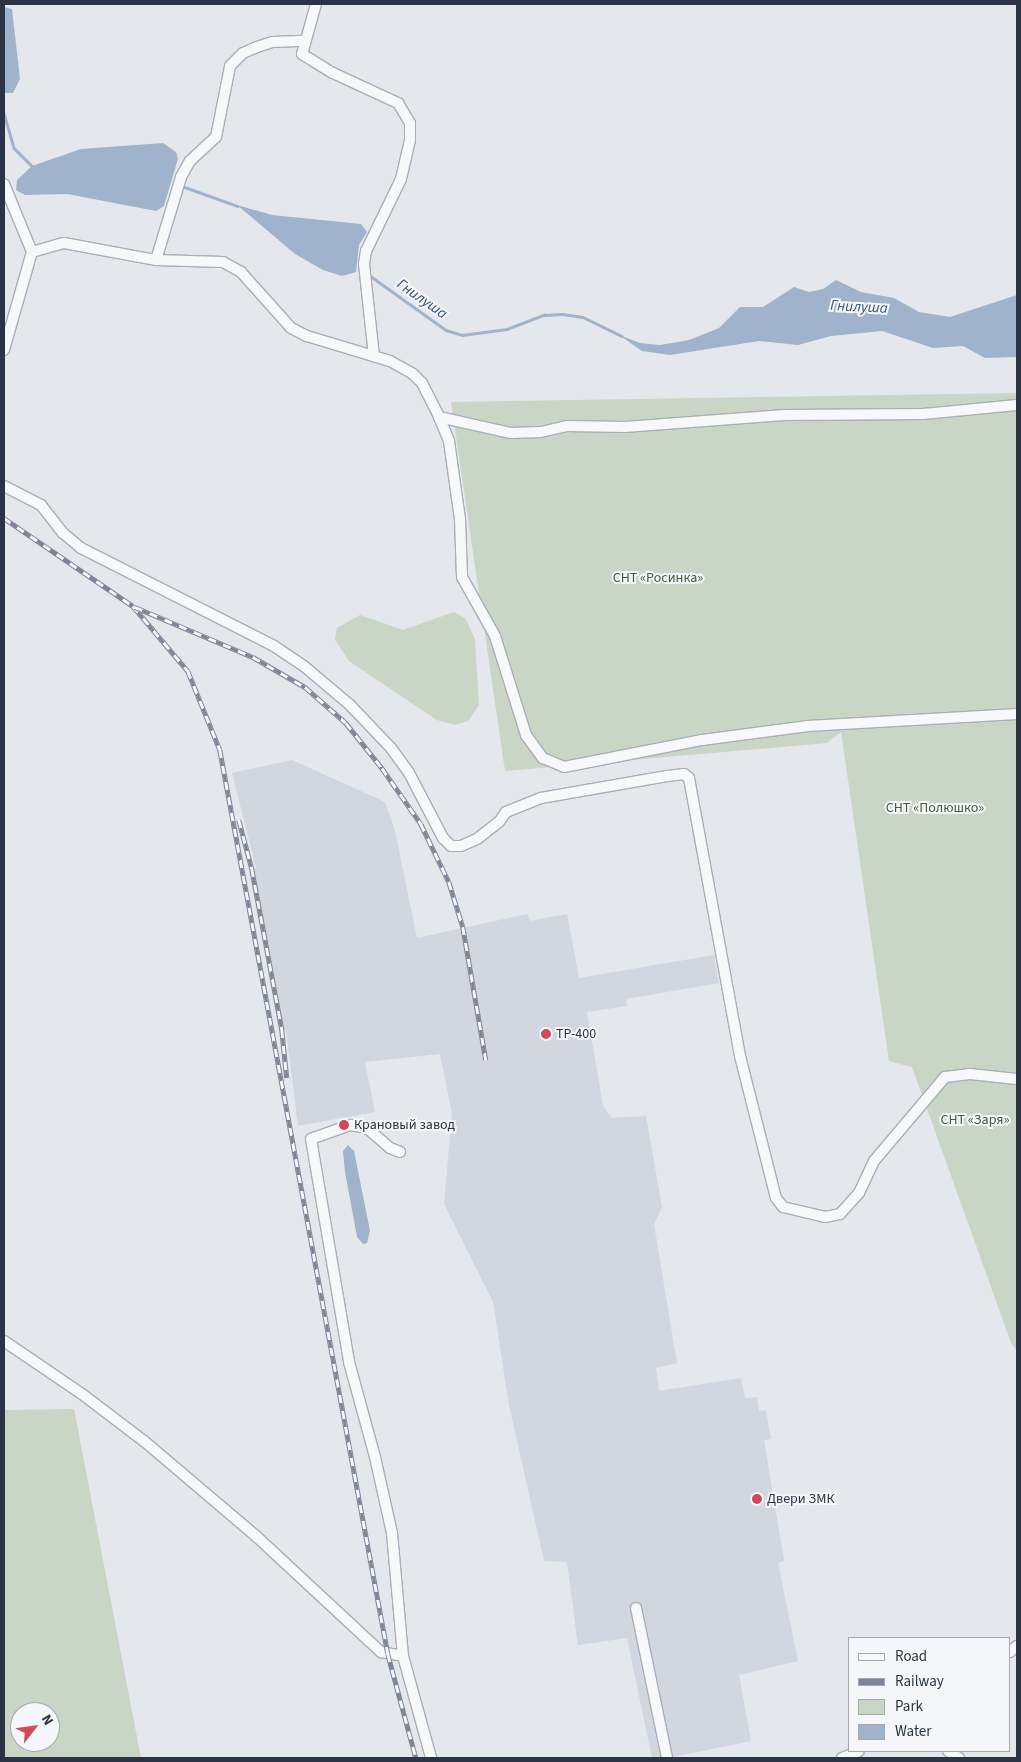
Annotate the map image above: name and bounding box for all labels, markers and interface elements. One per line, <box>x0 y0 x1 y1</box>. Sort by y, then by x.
water label: Гнилуша <box>393 275 451 323</box>
water label: Гнилуша <box>830 297 888 317</box>
park label: СНТ «Росинка» <box>613 570 703 586</box>
park label: СНТ «Полюшко» <box>886 800 984 816</box>
place label: ТР-400 <box>556 1026 596 1042</box>
marker: ТР-400 <box>540 1028 552 1040</box>
park label: СНТ «Заря» <box>940 1112 1010 1128</box>
place label: Крановый завод <box>354 1117 455 1133</box>
marker: Крановый завод <box>338 1119 350 1131</box>
place label: Двери ЗМК <box>767 1491 835 1507</box>
marker: Двери ЗМК <box>751 1493 763 1505</box>
legend <box>848 1637 1011 1752</box>
text: Road <box>895 1646 927 1667</box>
text: Railway <box>895 1671 944 1692</box>
text: Park <box>895 1696 923 1717</box>
north arrow <box>10 1702 60 1752</box>
text: N <box>36 1711 58 1729</box>
text: Water <box>895 1721 931 1742</box>

